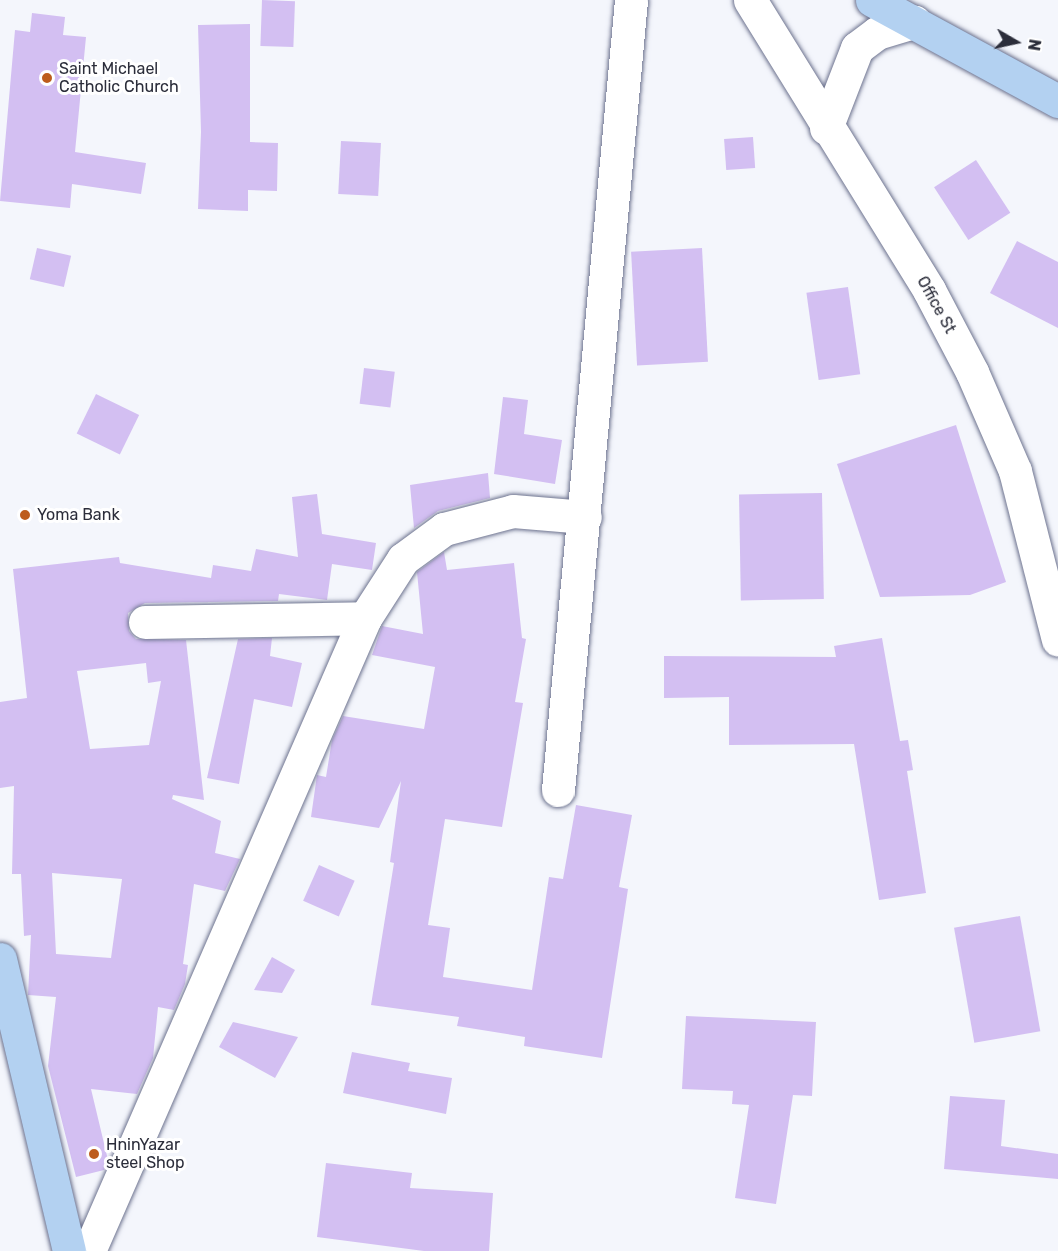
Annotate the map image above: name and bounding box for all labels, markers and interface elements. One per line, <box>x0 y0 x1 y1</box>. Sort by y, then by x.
north arrow <box>986 12 1046 72</box>
text: N <box>1024 38 1045 52</box>
place label: Saint Michael Catholic Church <box>59 59 179 97</box>
marker: Saint Michael Catholic Church <box>40 71 54 85</box>
street label: Office St <box>912 273 960 337</box>
place label: Yoma Bank <box>37 505 120 525</box>
marker: Yoma Bank <box>18 508 32 522</box>
place label: HninYazar steel Shop <box>106 1135 185 1173</box>
marker: HninYazar steel Shop <box>87 1147 101 1161</box>

